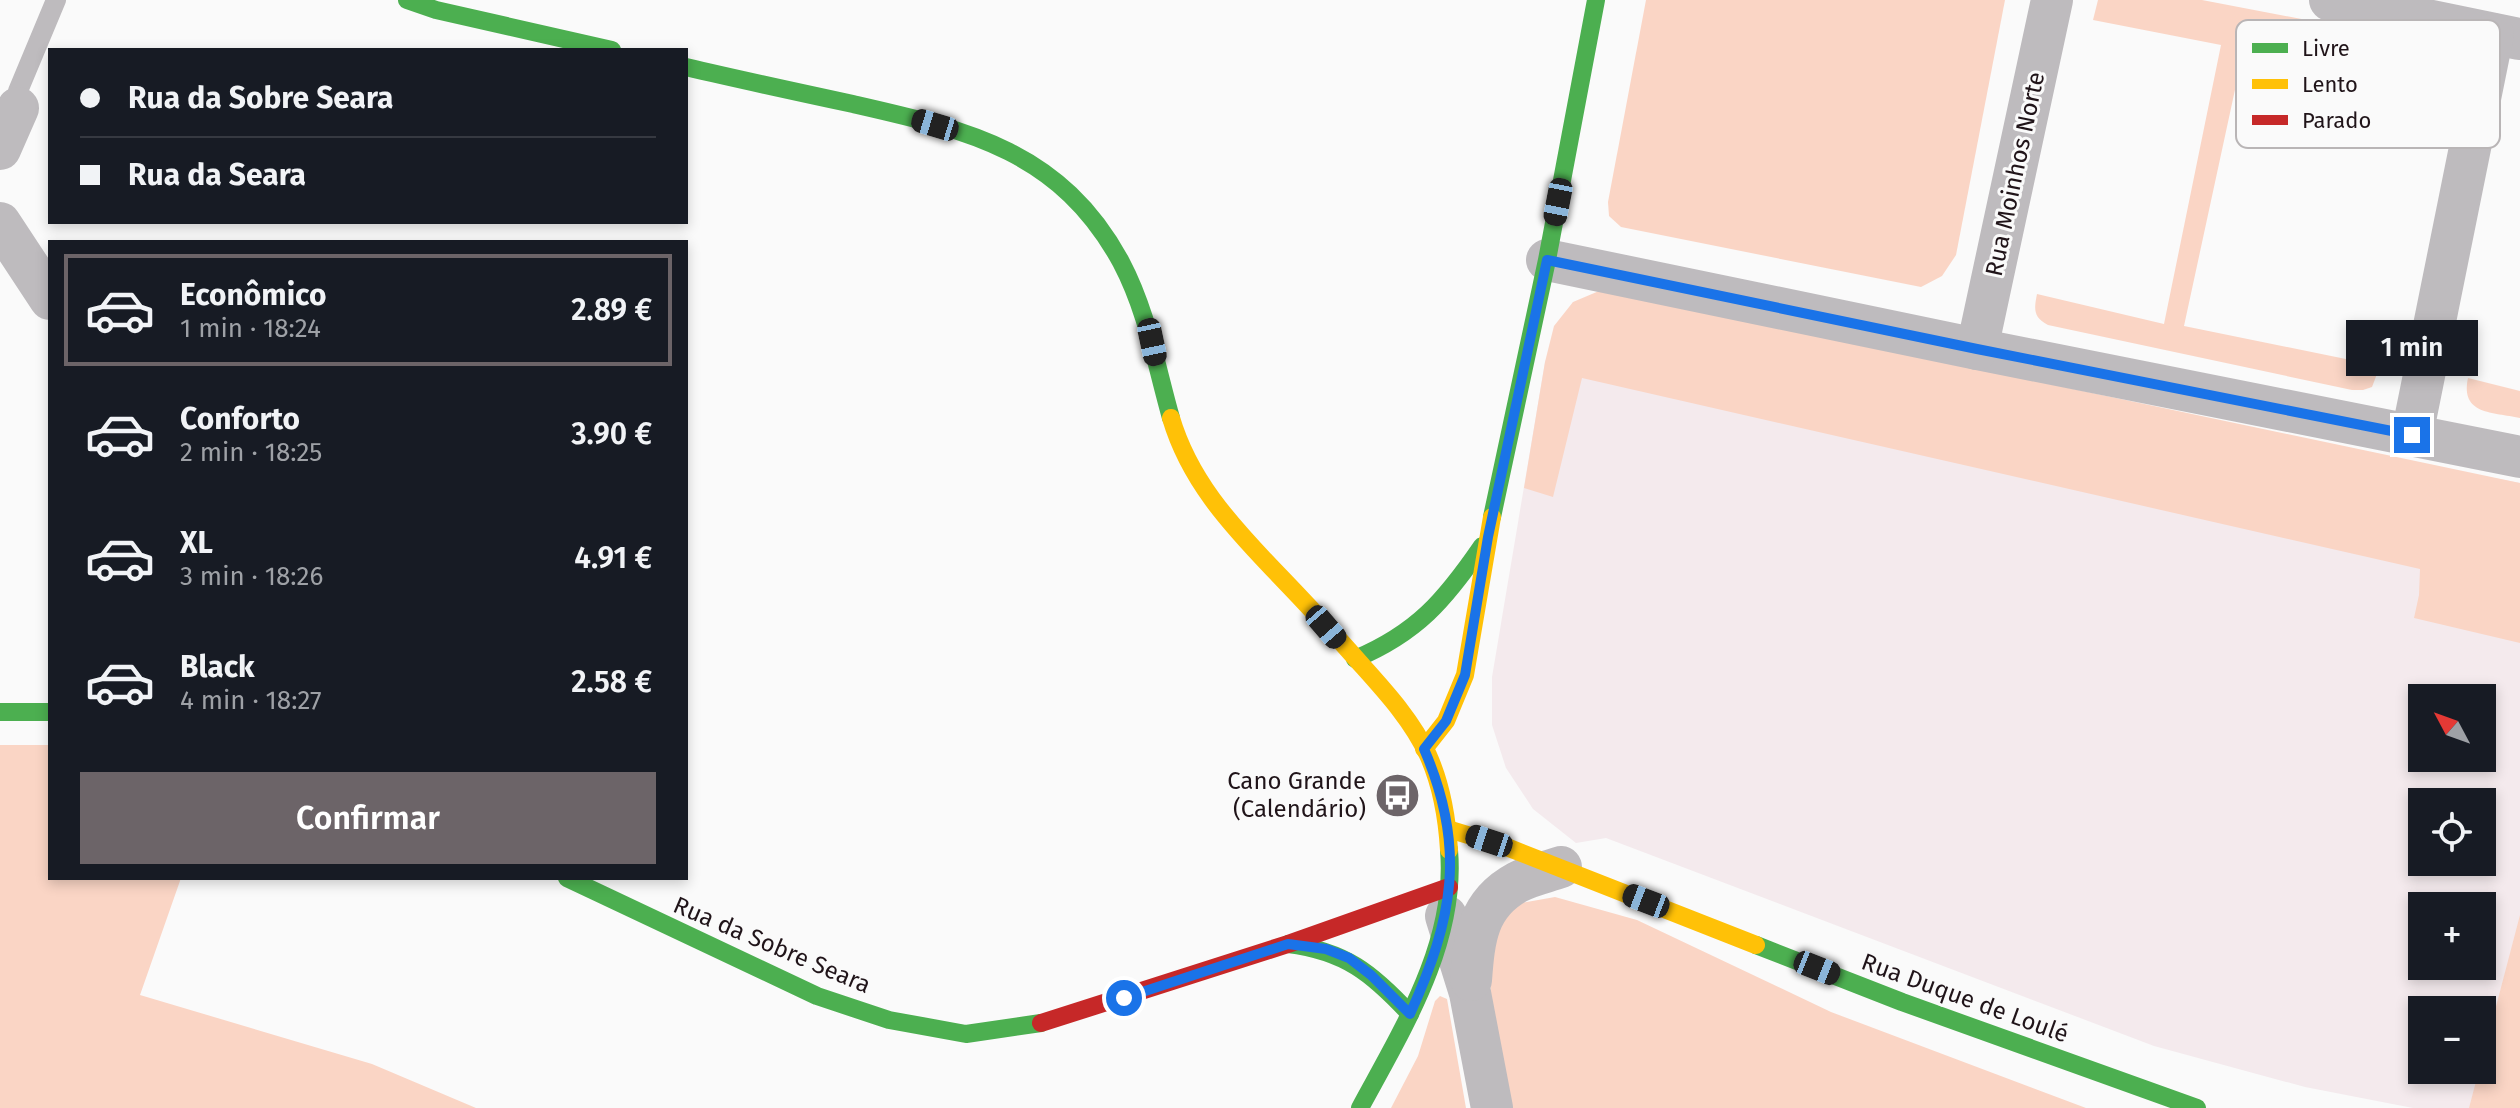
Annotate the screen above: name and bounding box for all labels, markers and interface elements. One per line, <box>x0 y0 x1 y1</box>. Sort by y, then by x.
legend <box>2236 20 2500 148</box>
text: Livre <box>2302 35 2350 62</box>
street label: Rua Moinhos Norte <box>1980 69 2050 279</box>
text: Lento <box>2302 71 2358 98</box>
text: Rua da Sobre Seara <box>128 80 393 116</box>
car <box>909 107 961 143</box>
text: Parado <box>2302 107 2371 134</box>
text: Rua da Seara <box>128 157 306 193</box>
car <box>1542 176 1574 228</box>
icon: car <box>84 274 156 346</box>
text: Econômico <box>180 277 326 313</box>
text: 2.89 € <box>571 292 652 328</box>
text: 1 min · 18:24 <box>180 313 321 344</box>
car <box>1135 316 1169 368</box>
callout: 1 min <box>2346 319 2478 375</box>
text: 1 min <box>2381 332 2443 363</box>
icon: car <box>84 398 156 470</box>
text: Conforto <box>180 401 300 437</box>
text: 3.90 € <box>571 416 652 452</box>
route end <box>2394 417 2430 453</box>
text: 2 min · 18:25 <box>180 437 322 468</box>
icon: car <box>84 522 156 594</box>
text: XL <box>180 525 213 561</box>
text: 4.91 € <box>574 540 652 576</box>
text: 3 min · 18:26 <box>180 561 323 592</box>
car <box>1301 601 1351 653</box>
icon: car <box>84 646 156 718</box>
text: Black <box>180 649 255 685</box>
text: 2.58 € <box>571 664 652 700</box>
north arrow <box>2408 684 2496 772</box>
map controls <box>2408 684 2496 1084</box>
text: 4 min · 18:27 <box>180 685 322 716</box>
place label: Cano Grande (Calendário) <box>1227 767 1366 823</box>
bus stop icon: Cano Grande (Calendário) <box>1373 771 1421 819</box>
button: Confirmar <box>80 772 656 864</box>
button: locate <box>2408 788 2496 876</box>
car <box>1462 822 1516 860</box>
car <box>1619 881 1673 921</box>
street label: Rua da Sobre Seara <box>669 891 875 999</box>
button: + <box>2408 892 2496 980</box>
car <box>1790 948 1844 988</box>
street label: Rua Duque de Loulé <box>1858 948 2072 1048</box>
route start <box>1106 980 1142 1016</box>
button: − <box>2408 996 2496 1084</box>

